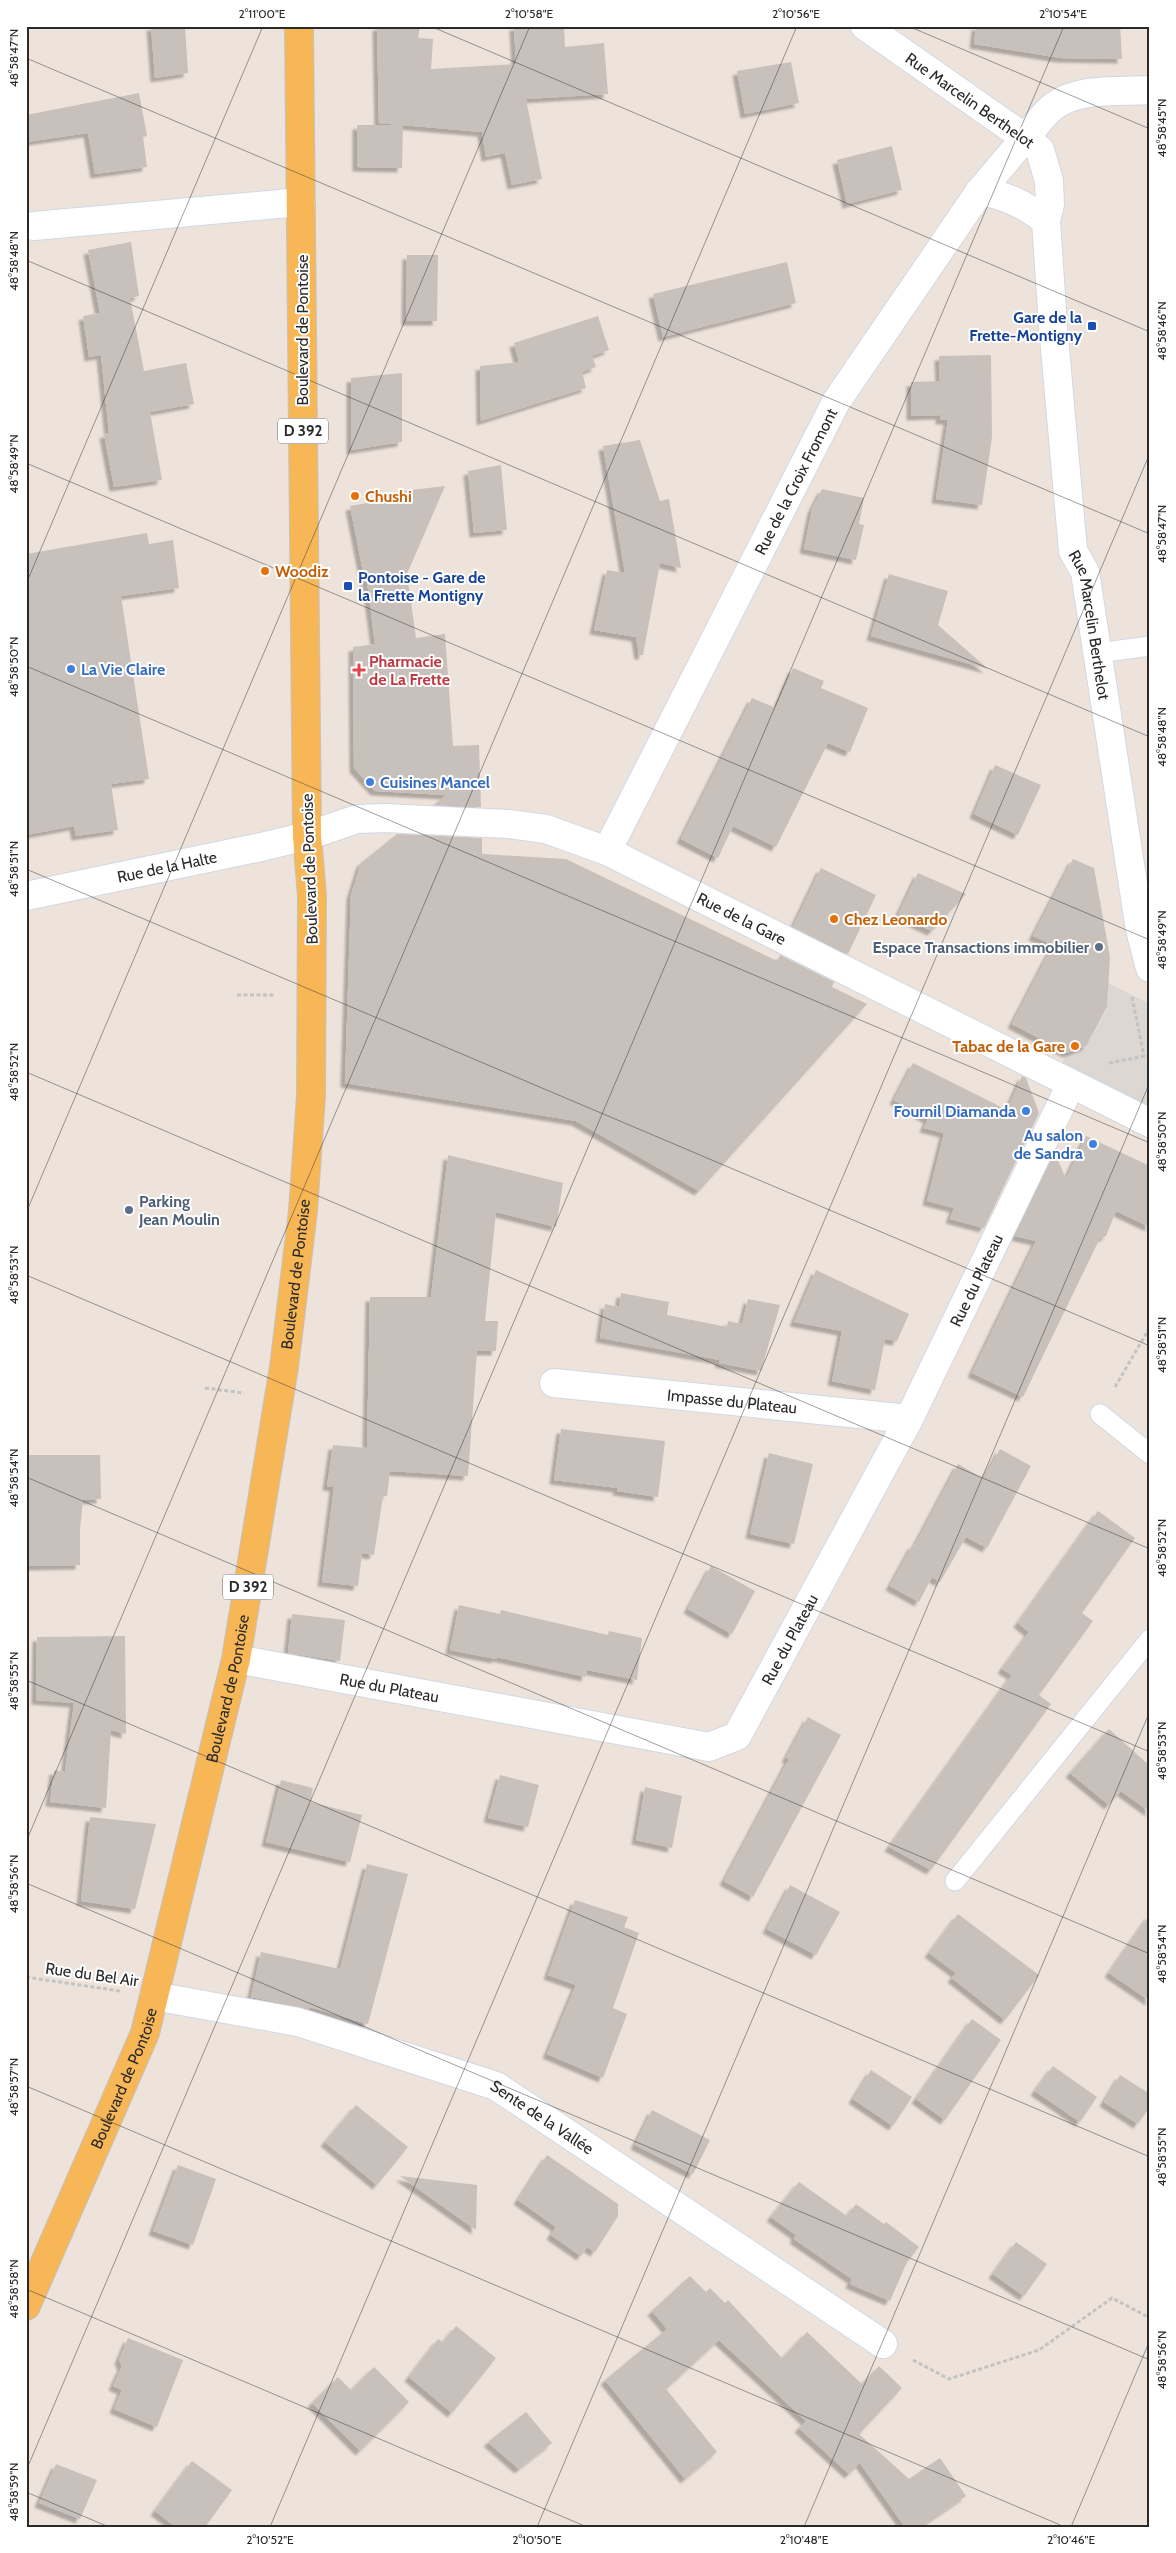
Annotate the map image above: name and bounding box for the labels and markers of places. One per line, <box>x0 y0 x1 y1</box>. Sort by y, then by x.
place label: Gare de la Frette-Montigny <box>969 308 1082 345</box>
marker: Gare de la Frette-Montigny <box>1086 320 1098 332</box>
place label: Chushi <box>365 487 412 506</box>
marker: Chushi <box>349 490 361 502</box>
place label: Woodiz <box>275 562 329 581</box>
marker: Woodiz <box>259 565 271 577</box>
place label: Pontoise - Gare de la Frette Montigny <box>358 568 486 605</box>
marker: Pontoise - Gare de la Frette Montigny <box>342 580 354 592</box>
place label: Pharmacie de La Frette <box>369 652 450 689</box>
place label: La Vie Claire <box>81 660 165 679</box>
marker: La Vie Claire <box>65 663 77 675</box>
marker: Pharmacie de La Frette <box>353 664 365 676</box>
place label: Cuisines Mancel <box>380 773 490 792</box>
marker: Cuisines Mancel <box>364 776 376 788</box>
place label: Chez Leonardo <box>844 910 947 929</box>
marker: Chez Leonardo <box>828 913 840 925</box>
place label: Espace Transactions immobilier <box>872 938 1090 957</box>
marker: Espace Transactions immobilier <box>1093 941 1105 953</box>
place label: Tabac de la Gare <box>952 1037 1065 1056</box>
marker: Tabac de la Gare <box>1069 1040 1081 1052</box>
place label: Fournil Diamanda <box>893 1102 1016 1121</box>
marker: Fournil Diamanda <box>1020 1105 1032 1117</box>
place label: Au salon de Sandra <box>1014 1126 1083 1163</box>
marker: Au salon de Sandra <box>1087 1138 1099 1150</box>
place label: Parking Jean Moulin <box>138 1192 220 1229</box>
marker: Parking Jean Moulin <box>123 1204 135 1216</box>

